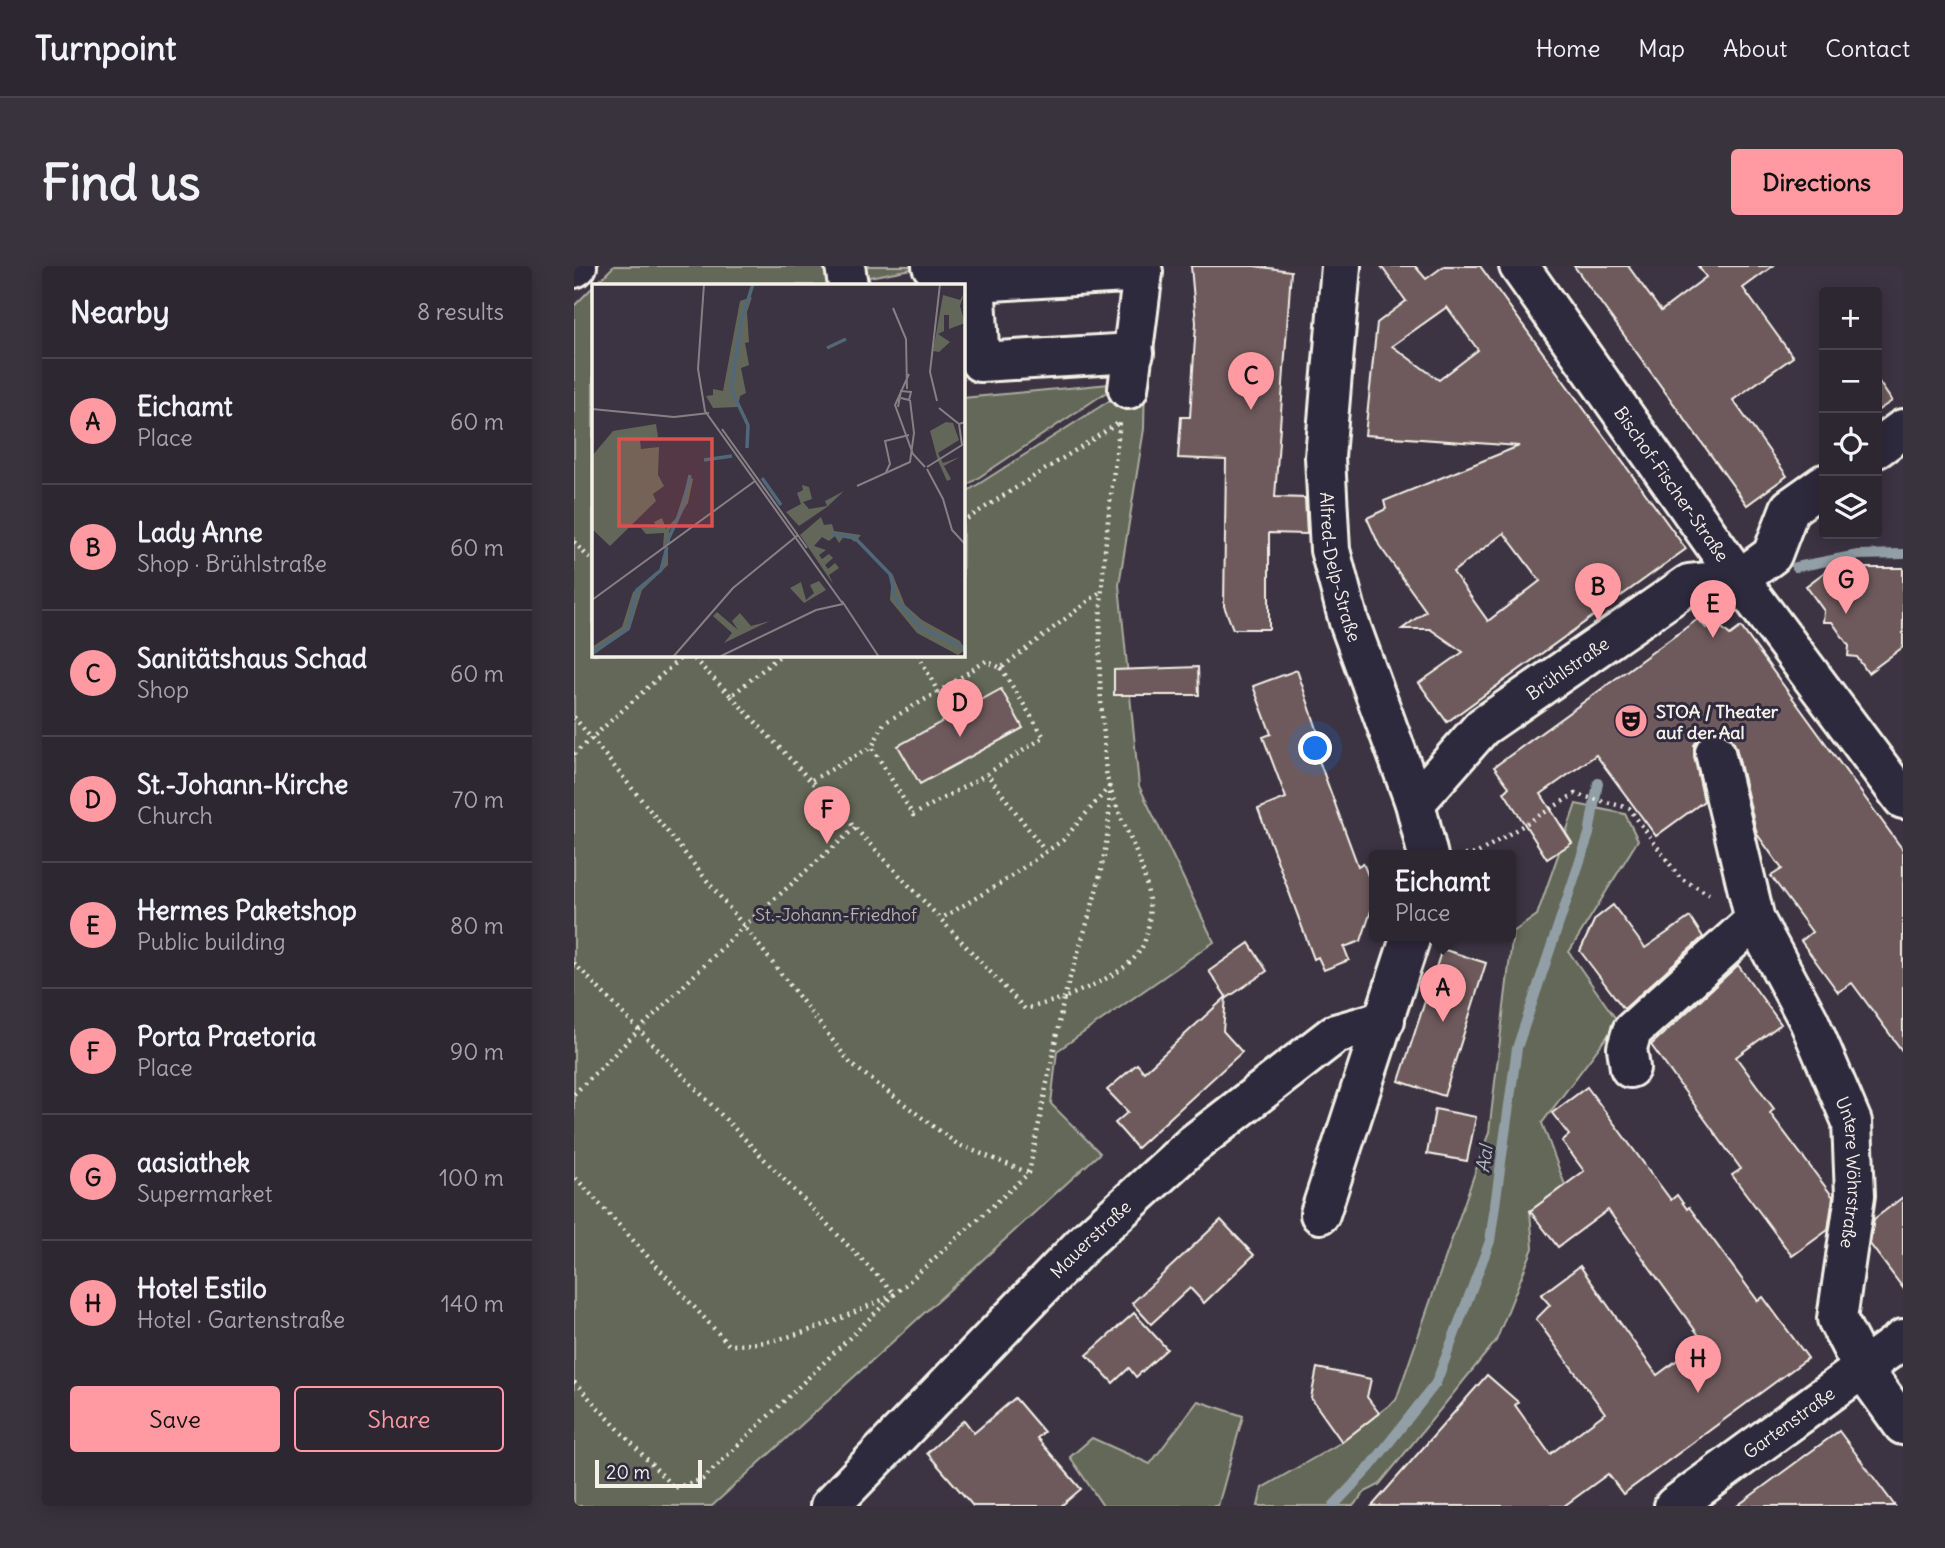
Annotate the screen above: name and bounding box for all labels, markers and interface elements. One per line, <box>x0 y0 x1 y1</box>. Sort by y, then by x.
text: Turnpoint <box>35 27 176 69</box>
text: Home <box>1536 33 1600 63</box>
text: Map <box>1638 33 1685 63</box>
text: About <box>1723 33 1787 63</box>
text: Contact <box>1825 33 1910 63</box>
button: Directions <box>1731 149 1903 215</box>
text: Find us <box>42 152 200 213</box>
inset map <box>592 284 964 656</box>
map controls <box>1819 287 1882 539</box>
button: + <box>1819 287 1882 350</box>
text: Nearby <box>70 293 170 331</box>
text: 8 results <box>417 297 504 326</box>
button: − <box>1819 350 1882 413</box>
pin: C <box>1228 352 1274 410</box>
text: Eichamt <box>137 390 233 423</box>
street label: Bischof-Fischer-Straße <box>1609 402 1734 566</box>
text: A <box>86 407 100 436</box>
text: 60 m <box>450 407 504 436</box>
button: locate <box>1819 413 1882 476</box>
text: Place <box>137 423 193 452</box>
button: layers <box>1819 476 1882 539</box>
street label: Alfred-Delp-Straße <box>1315 491 1367 645</box>
text: Lady Anne <box>137 516 263 549</box>
text: B <box>85 533 101 562</box>
text: 60 m <box>450 533 504 562</box>
text: Shop · Brühlstraße <box>137 549 327 578</box>
pin: G <box>1823 556 1869 614</box>
pin: B <box>1575 563 1621 621</box>
pin: E <box>1690 580 1736 638</box>
street label: Brühlstraße <box>1522 632 1613 705</box>
text: Sanitätshaus Schad <box>137 642 367 675</box>
text: C <box>85 659 101 688</box>
text: 60 m <box>450 659 504 688</box>
text: Shop <box>137 675 189 704</box>
pin: D <box>937 679 983 737</box>
place label: STOA / Theater auf der Aal <box>1656 700 1779 744</box>
theatre icon: STOA / Theater auf der Aal <box>1612 702 1650 740</box>
your location <box>1298 731 1332 765</box>
text: St.-Johann-Kirche <box>137 768 348 801</box>
text: D <box>85 785 101 814</box>
text: 70 m <box>452 785 504 814</box>
pin: F <box>804 786 850 844</box>
text: Church <box>137 801 213 830</box>
popup <box>1369 850 1516 941</box>
text: Eichamt <box>1395 865 1490 898</box>
text: Hermes Paketshop <box>137 894 357 927</box>
text: Place <box>1395 898 1450 927</box>
park label: St.-Johann-Friedhof <box>755 903 918 926</box>
text: E <box>86 911 100 940</box>
text: 80 m <box>450 911 504 940</box>
text: Public building <box>137 927 286 956</box>
pin: A <box>1420 964 1466 1022</box>
text: Porta Praetoria <box>137 1020 316 1053</box>
text: F <box>86 1037 100 1066</box>
text: 90 m <box>450 1037 504 1066</box>
text: Place <box>137 1053 193 1082</box>
street label: Untere Wöhrstraße <box>1831 1093 1867 1250</box>
water label: Aal <box>1470 1141 1498 1174</box>
text: aasiathek <box>137 1146 250 1179</box>
text: G <box>85 1163 101 1192</box>
text: 100 m <box>439 1163 504 1192</box>
text: Supermarket <box>137 1179 273 1208</box>
street label: Mauerstraße <box>1045 1195 1136 1283</box>
text: Hotel Estilo <box>137 1272 267 1305</box>
text: H <box>85 1289 101 1318</box>
text: 140 m <box>441 1289 504 1318</box>
text: Hotel · Gartenstraße <box>137 1305 345 1334</box>
pin: H <box>1675 1335 1721 1393</box>
street label: Gartenstraße <box>1738 1381 1839 1463</box>
button: Save <box>70 1386 280 1452</box>
button: Share <box>294 1386 504 1452</box>
scale bar <box>595 1457 702 1489</box>
text: 20 m <box>606 1460 650 1484</box>

